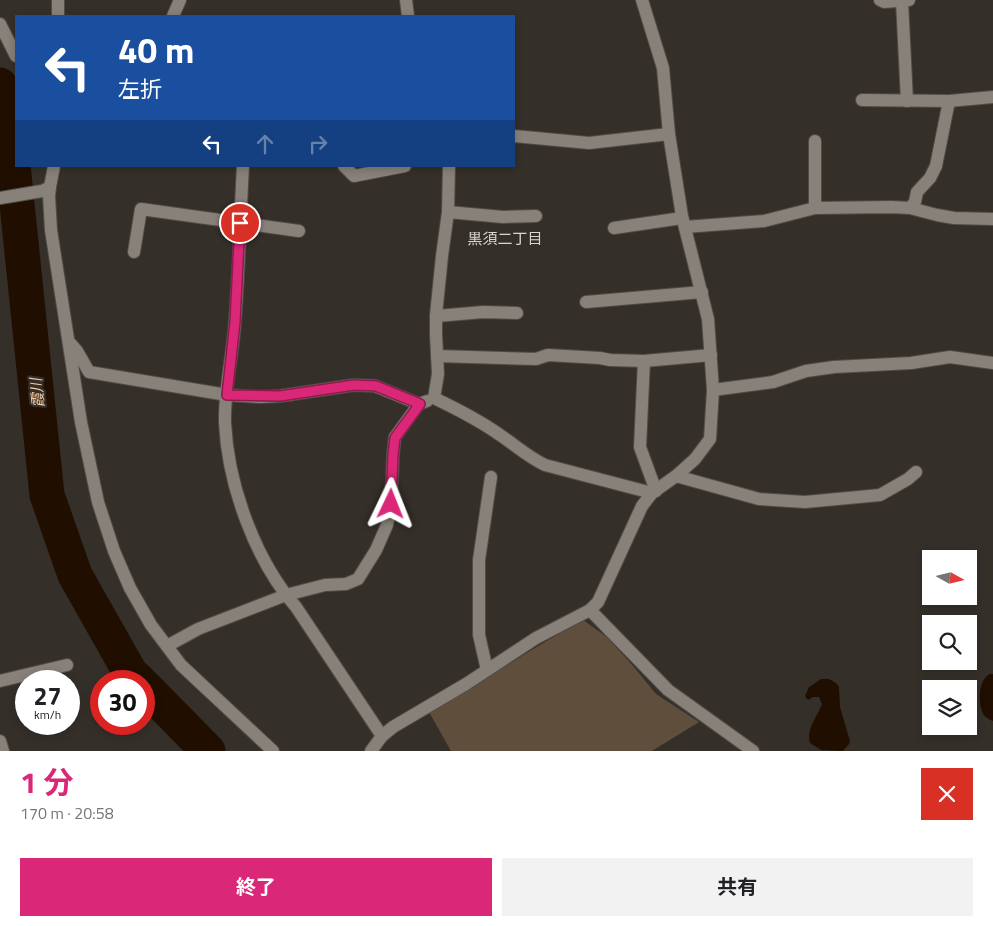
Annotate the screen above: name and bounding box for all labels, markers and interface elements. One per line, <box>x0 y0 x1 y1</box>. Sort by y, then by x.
text: 40 m <box>118 23 194 77</box>
icon: left <box>35 35 100 100</box>
text: 左折 <box>118 72 162 106</box>
icon: left <box>198 130 226 158</box>
icon: ahead <box>251 130 279 158</box>
icon: right <box>304 130 332 158</box>
pin <box>219 202 261 244</box>
icon: arrive <box>226 209 254 237</box>
district label: 黒須二丁目 <box>467 227 543 250</box>
water label: 霞川 <box>24 375 50 409</box>
position arrow <box>364 477 416 529</box>
north arrow <box>922 550 978 605</box>
map controls <box>922 550 977 735</box>
button: search <box>922 615 977 670</box>
speed limit sign: 30 <box>90 670 155 735</box>
text: 27 <box>33 677 62 715</box>
button: layers <box>922 680 977 735</box>
text: km/h <box>34 705 61 724</box>
text: 1 分 <box>20 759 73 805</box>
button: close <box>921 768 973 820</box>
text: 170 m · 20:58 <box>20 801 114 825</box>
button: 終了 <box>20 858 492 916</box>
button: 共有 <box>502 858 973 916</box>

